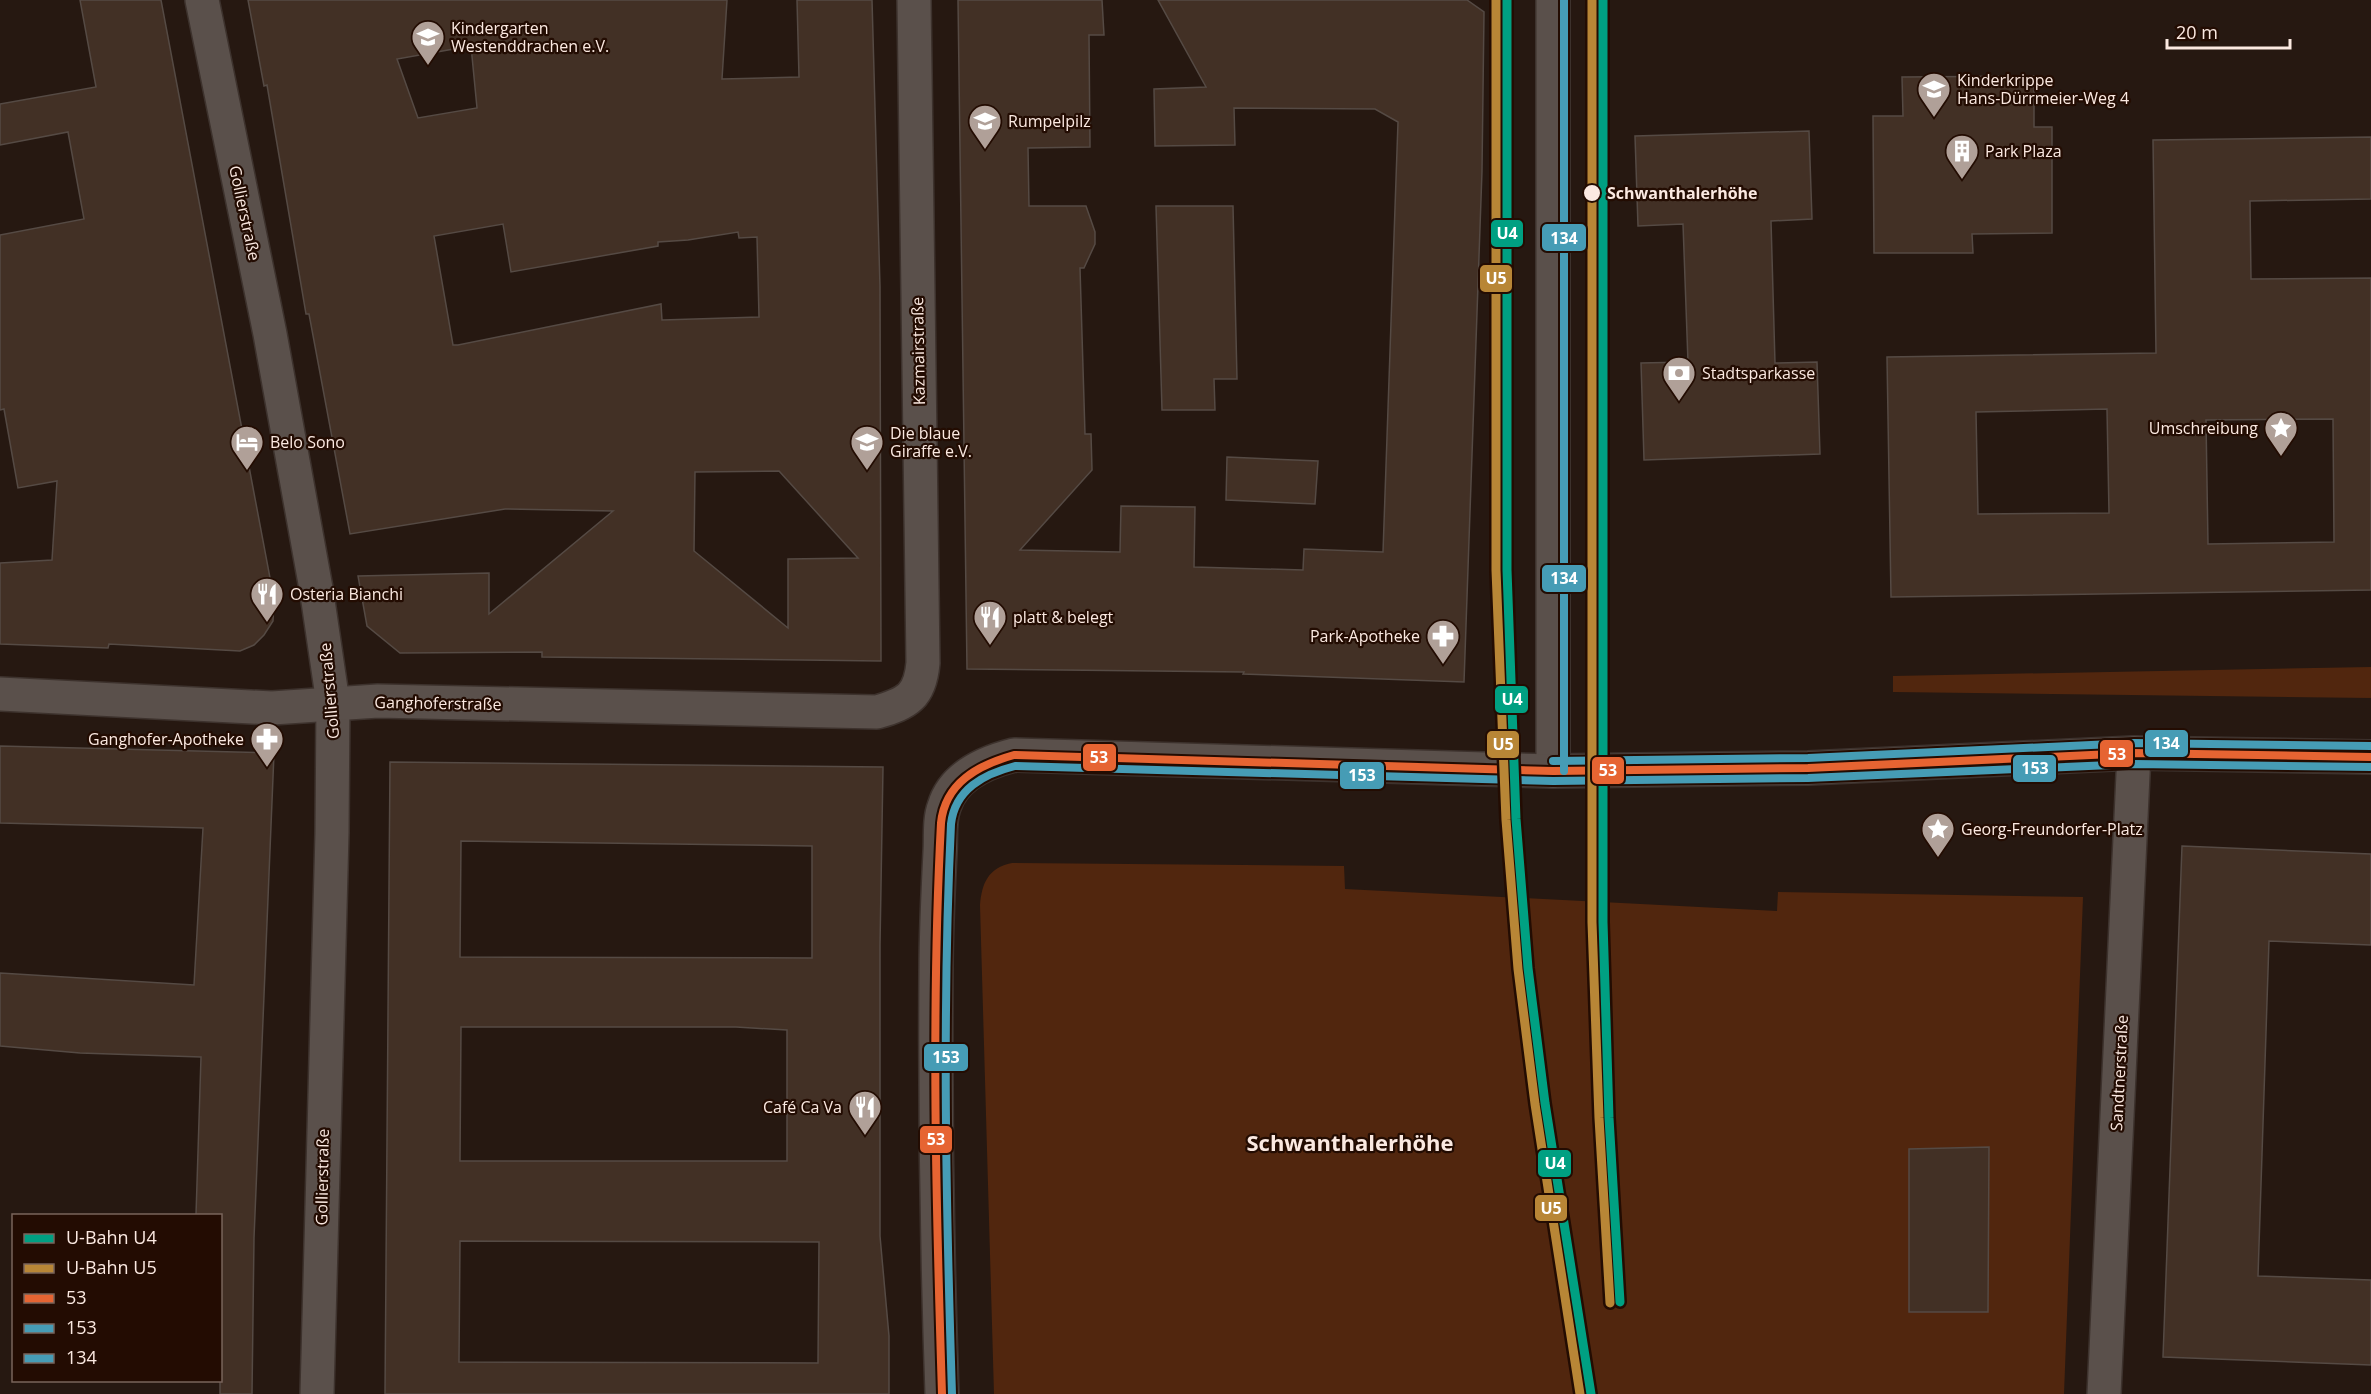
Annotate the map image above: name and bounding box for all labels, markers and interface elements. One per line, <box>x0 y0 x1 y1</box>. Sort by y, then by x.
scale bar <box>2167 12 2290 50</box>
place label: Kindergarten Westenddrachen e.V. <box>451 17 609 57</box>
school or university icon: Kindergarten Westenddrachen e.V. <box>410 19 446 66</box>
text: 20 m <box>2176 20 2218 44</box>
place label: Kinderkrippe Hans-Dürrmeier-Weg 4 <box>1957 69 2129 109</box>
school or university icon: Kinderkrippe Hans-Dürrmeier-Weg 4 <box>1916 71 1952 118</box>
school or university icon: Rumpelpilz <box>967 103 1003 150</box>
place label: Rumpelpilz <box>1008 110 1091 132</box>
building icon: Park Plaza <box>1944 133 1980 180</box>
place label: Park Plaza <box>1985 140 2062 162</box>
street label: Gollierstraße <box>224 163 266 263</box>
place label: Schwanthalerhöhe <box>1607 182 1758 204</box>
marker: Schwanthalerhöhe <box>1582 183 1602 203</box>
line badge: U4 <box>1490 219 1524 248</box>
text: U4 <box>1496 222 1518 244</box>
line badge: 134 <box>1541 223 1587 252</box>
text: 134 <box>1550 227 1578 249</box>
line badge: U5 <box>1479 264 1513 293</box>
text: U5 <box>1485 267 1507 289</box>
street label: Kazmairstraße <box>906 297 930 405</box>
bank icon: Stadtsparkasse <box>1661 355 1697 402</box>
place label: Stadtsparkasse <box>1702 362 1815 384</box>
place icon: Umschreibung <box>2263 410 2299 457</box>
place label: Umschreibung <box>2149 417 2258 439</box>
place label: Die blaue Giraffe e.V. <box>890 422 972 462</box>
hotel icon: Belo Sono <box>229 424 265 471</box>
school or university icon: Die blaue Giraffe e.V. <box>849 424 885 471</box>
place label: Belo Sono <box>270 431 345 453</box>
line badge: 134 <box>1541 564 1587 593</box>
text: 134 <box>1550 567 1578 589</box>
restaurant icon: Osteria Bianchi <box>249 576 285 623</box>
place label: Osteria Bianchi <box>290 583 403 605</box>
restaurant icon: platt & belegt <box>972 599 1008 646</box>
place label: platt & belegt <box>1013 606 1114 628</box>
pharmacy icon: Park-Apotheke <box>1425 618 1461 665</box>
place label: Park-Apotheke <box>1310 625 1420 647</box>
street label: Gollierstraße <box>314 642 344 740</box>
line badge: U4 <box>1494 685 1529 714</box>
text: U4 <box>1501 688 1523 710</box>
street label: Ganghoferstraße <box>374 691 502 715</box>
pharmacy icon: Ganghofer-Apotheke <box>249 721 285 768</box>
place label: Ganghofer-Apotheke <box>88 728 244 750</box>
line badge: 134 <box>2144 729 2189 758</box>
line badge: U5 <box>1486 730 1520 759</box>
text: 134 <box>2152 732 2180 754</box>
text: U5 <box>1492 733 1514 755</box>
line badge: 53 <box>2099 739 2134 768</box>
line badge: 53 <box>1082 743 1117 772</box>
text: 53 <box>2108 743 2126 765</box>
text: 53 <box>1090 746 1108 768</box>
line badge: 153 <box>2012 754 2057 783</box>
line badge: 53 <box>1591 756 1625 785</box>
text: 153 <box>2021 757 2049 779</box>
text: 53 <box>1599 759 1617 781</box>
line badge: 153 <box>1339 761 1385 790</box>
text: 153 <box>1348 764 1376 786</box>
place icon: Georg-Freundorfer-Platz <box>1920 811 1956 858</box>
place label: Georg-Freundorfer-Platz <box>1961 818 2143 840</box>
street label: Sandtnerstraße <box>2105 1014 2133 1132</box>
line badge: 153 <box>923 1043 969 1072</box>
text: 153 <box>932 1046 960 1068</box>
restaurant icon: Café Ca Va <box>847 1089 883 1136</box>
place label: Café Ca Va <box>763 1096 842 1118</box>
line badge: 53 <box>919 1125 953 1154</box>
district label: Schwanthalerhöhe <box>1246 1127 1454 1157</box>
text: 53 <box>927 1128 945 1150</box>
street label: Gollierstraße <box>310 1129 334 1225</box>
line badge: U4 <box>1537 1149 1572 1178</box>
text: U4 <box>1544 1152 1566 1174</box>
line badge: U5 <box>1534 1194 1568 1222</box>
text: U5 <box>1540 1197 1562 1219</box>
legend <box>12 1214 222 1382</box>
text: U-Bahn U4 <box>66 1225 157 1249</box>
text: U-Bahn U5 <box>66 1255 157 1279</box>
text: 53 <box>66 1285 87 1309</box>
text: 153 <box>66 1315 97 1339</box>
text: 134 <box>66 1345 97 1369</box>

